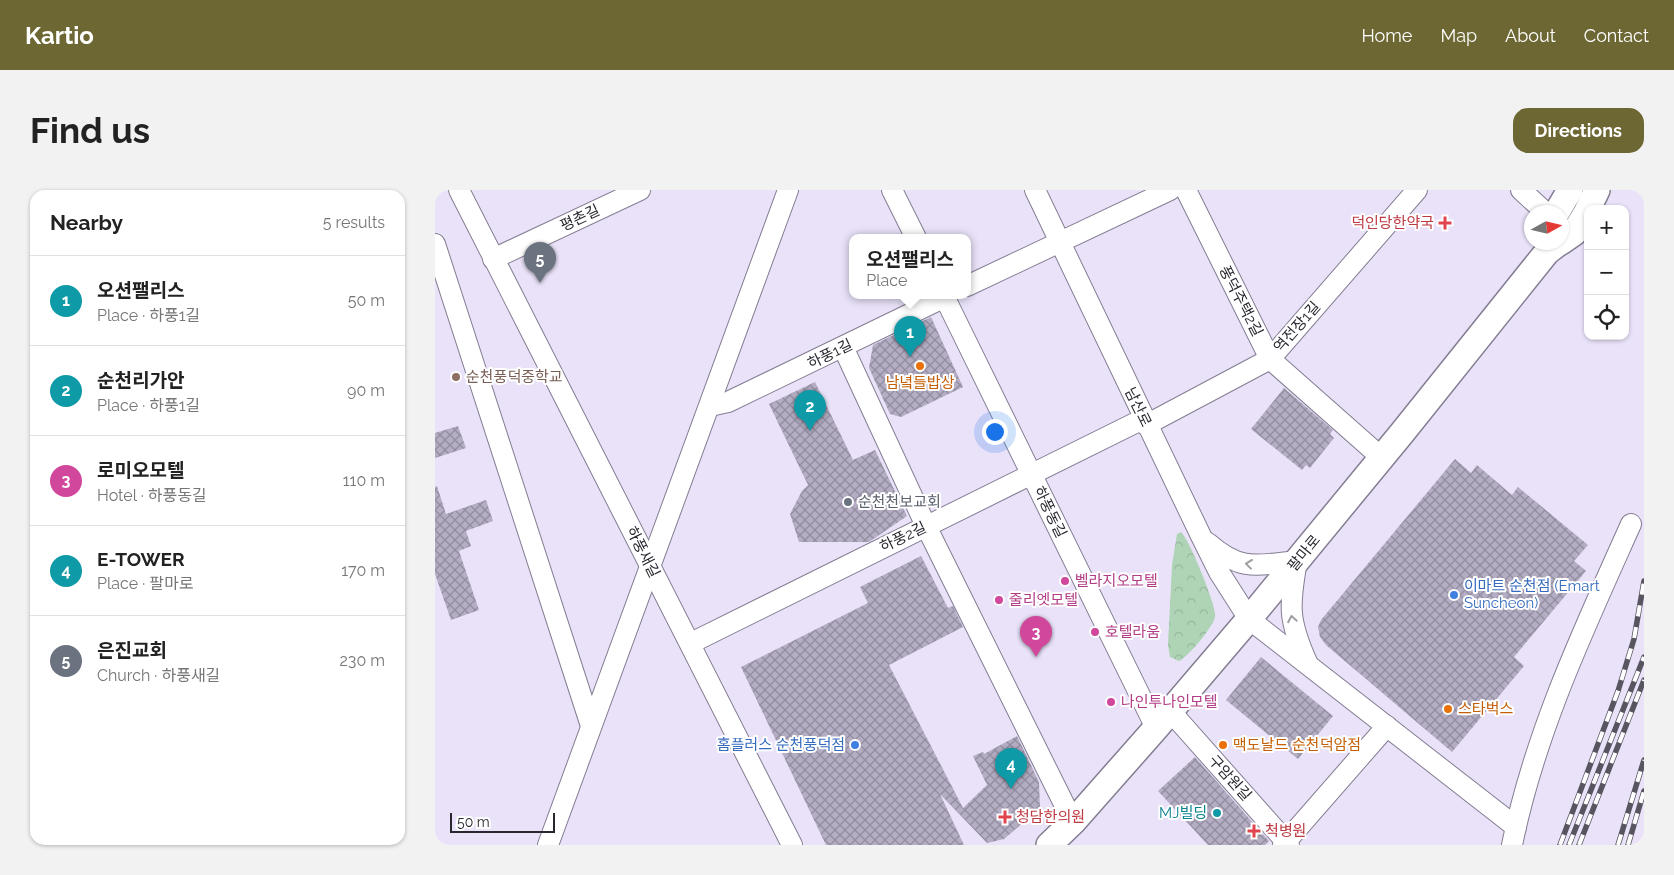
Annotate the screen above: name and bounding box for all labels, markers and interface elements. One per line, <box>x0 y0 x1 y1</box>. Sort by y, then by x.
text: Kartio <box>25 21 94 50</box>
text: Home <box>1361 25 1412 46</box>
text: Map <box>1440 25 1477 46</box>
text: About <box>1505 25 1556 46</box>
text: Contact <box>1584 25 1649 46</box>
button: Directions <box>1513 108 1644 153</box>
text: Find us <box>30 110 150 151</box>
street label: 평촌길 <box>557 201 603 235</box>
north arrow <box>1524 205 1569 250</box>
map controls <box>1584 205 1629 340</box>
button: + <box>1584 205 1629 250</box>
text: Nearby <box>50 210 123 235</box>
text: 5 results <box>323 213 385 232</box>
place label: 덕인당한약국 <box>1351 214 1434 232</box>
marker: 덕인당한약국 <box>1438 216 1452 230</box>
popup <box>849 234 971 299</box>
pin: 5 <box>524 242 556 283</box>
text: 오션팰리스 <box>866 248 954 270</box>
button: − <box>1584 250 1629 295</box>
street label: 풍덕주택2길 <box>1216 263 1266 339</box>
text: Place <box>866 271 907 290</box>
text: 오션팰리스 <box>97 279 184 301</box>
text: 1 <box>62 291 70 310</box>
text: 50 m <box>348 291 385 310</box>
button: locate <box>1584 295 1629 340</box>
street label: 역전장1길 <box>1270 298 1324 356</box>
text: Place · 하풍1길 <box>97 306 200 325</box>
pin: 1 <box>894 316 926 357</box>
street label: 하풍1길 <box>805 335 855 373</box>
marker: 남녘들밥상 <box>914 360 926 372</box>
place label: 순천풍덕중학교 <box>466 368 563 386</box>
text: 순천리가안 <box>97 369 184 391</box>
marker: 순천풍덕중학교 <box>450 371 462 383</box>
place label: 남녘들밥상 <box>885 374 955 392</box>
text: 2 <box>61 381 71 400</box>
text: 90 m <box>347 381 385 400</box>
street label: 남산로 <box>1121 384 1155 430</box>
pin: 2 <box>794 390 826 431</box>
text: Place · 하풍1길 <box>97 396 200 415</box>
your location <box>982 419 1008 445</box>
text: 로미오모텔 <box>97 459 184 481</box>
text: 3 <box>62 471 70 490</box>
text: 110 m <box>343 471 385 490</box>
street label: 하풍동길 <box>1030 483 1070 541</box>
text: Hotel · 하풍동길 <box>97 486 207 505</box>
place label: 순천천보교회 <box>858 493 941 511</box>
marker: 순천천보교회 <box>842 496 854 508</box>
street label: 하풍2길 <box>877 518 929 556</box>
street label: 하풍새길 <box>622 523 664 581</box>
street label: 팔마로 <box>1284 531 1324 575</box>
text: E-TOWER <box>97 548 185 570</box>
one-way arrow <box>1244 559 1252 570</box>
text: 4 <box>61 561 71 580</box>
text: 170 m <box>341 561 385 580</box>
place label: 벨라지오모텔 <box>1075 572 1158 590</box>
text: Place · 팔마로 <box>97 574 193 593</box>
marker: 벨라지오모텔 <box>1059 575 1071 587</box>
place label: 이마트 순천점 (Emart Suncheon) <box>1464 577 1600 612</box>
marker: 이마트 순천점 (Emart Suncheon) <box>1448 589 1460 601</box>
place label: 줄리엣모텔 <box>1009 591 1078 609</box>
marker: 줄리엣모텔 <box>993 594 1005 606</box>
one-way arrow <box>1288 615 1298 624</box>
pin: 3 <box>1020 616 1052 657</box>
place label: 호텔라움 <box>1105 623 1160 641</box>
marker: 호텔라움 <box>1089 626 1101 638</box>
text: 은진교회 <box>97 639 167 661</box>
text: 5 <box>62 651 70 670</box>
text: 230 m <box>340 651 385 670</box>
text: Church · 하풍새길 <box>97 666 220 685</box>
place label: 나인투나인모텔 <box>1121 693 1218 711</box>
marker: 나인투나인모텔 <box>1105 696 1117 708</box>
place label: 스타벅스 <box>1458 700 1513 718</box>
marker: 스타벅스 <box>1442 703 1454 715</box>
place label: 홈플러스 순천풍덕점 <box>717 736 845 754</box>
place label: 맥도날드 순천덕암점 <box>1233 736 1361 754</box>
marker: 홈플러스 순천풍덕점 <box>849 739 861 751</box>
marker: 맥도날드 순천덕암점 <box>1217 739 1229 751</box>
pin: 4 <box>995 748 1027 789</box>
street label: 구암원길 <box>1205 751 1255 805</box>
place label: MJ빌딩 <box>1159 804 1207 822</box>
marker: MJ빌딩 <box>1211 807 1223 819</box>
place label: 청담한의원 <box>1016 808 1085 826</box>
scale bar <box>450 810 555 833</box>
marker: 청담한의원 <box>998 810 1012 824</box>
text: 50 m <box>457 814 490 830</box>
place label: 척병원 <box>1265 822 1306 840</box>
marker: 척병원 <box>1247 824 1261 838</box>

